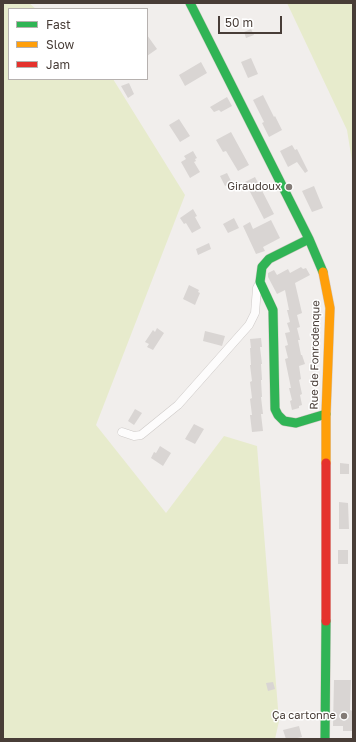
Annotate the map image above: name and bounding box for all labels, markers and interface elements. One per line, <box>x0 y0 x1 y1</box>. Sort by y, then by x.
legend <box>8 8 148 80</box>
scale bar <box>220 8 284 34</box>
text: 50 m <box>225 15 253 30</box>
text: Fast <box>46 17 71 32</box>
text: Slow <box>46 37 74 52</box>
text: Jam <box>46 57 70 72</box>
place label: Giraudoux <box>227 180 281 194</box>
marker: Giraudoux <box>284 182 294 192</box>
street label: Rue de Fonrodenque <box>307 300 323 410</box>
place label: Ça cartonne <box>272 709 336 723</box>
marker: Ça cartonne <box>339 711 349 721</box>

